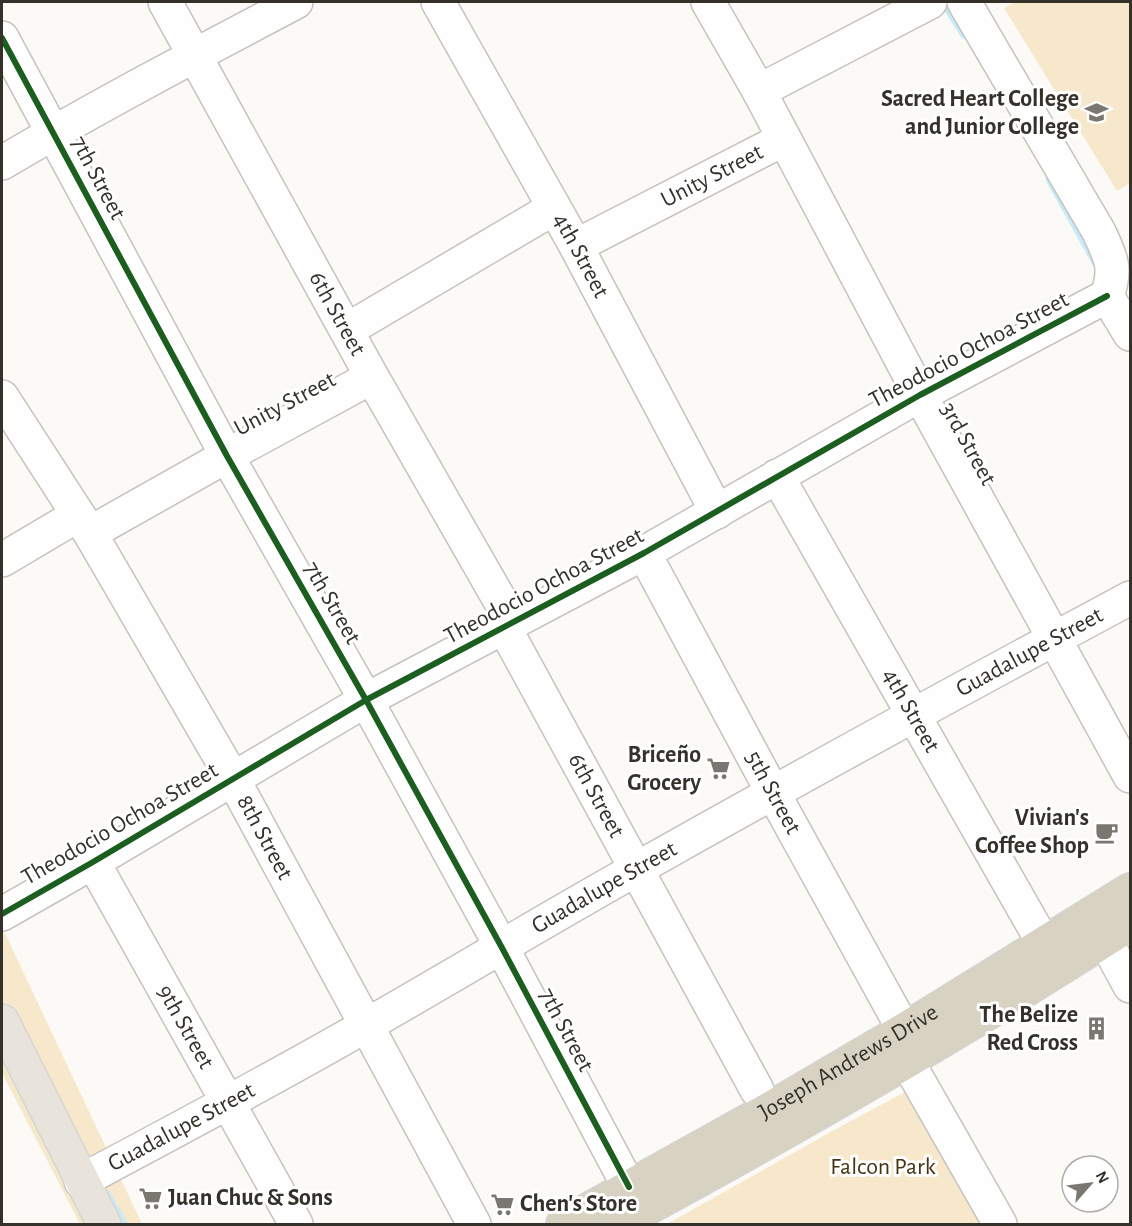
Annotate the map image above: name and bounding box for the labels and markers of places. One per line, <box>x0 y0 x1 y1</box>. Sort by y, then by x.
place label: Sacred Heart College and Junior College <box>881 87 1079 139</box>
school or university icon: Sacred Heart College and Junior College <box>1084 100 1110 126</box>
place label: Briceño Grocery <box>627 743 701 795</box>
supermarket icon: Briceño Grocery <box>706 756 732 782</box>
place label: Vivian's Coffee Shop <box>975 806 1089 858</box>
cafe icon: Vivian's Coffee Shop <box>1094 819 1120 845</box>
place label: The Belize Red Cross <box>979 1003 1078 1055</box>
building icon: The Belize Red Cross <box>1083 1016 1109 1042</box>
supermarket icon: Juan Chuc & Sons <box>137 1185 163 1211</box>
place label: Juan Chuc & Sons <box>168 1186 333 1210</box>
supermarket icon: Chen's Store <box>489 1191 515 1217</box>
place label: Chen's Store <box>520 1192 637 1216</box>

